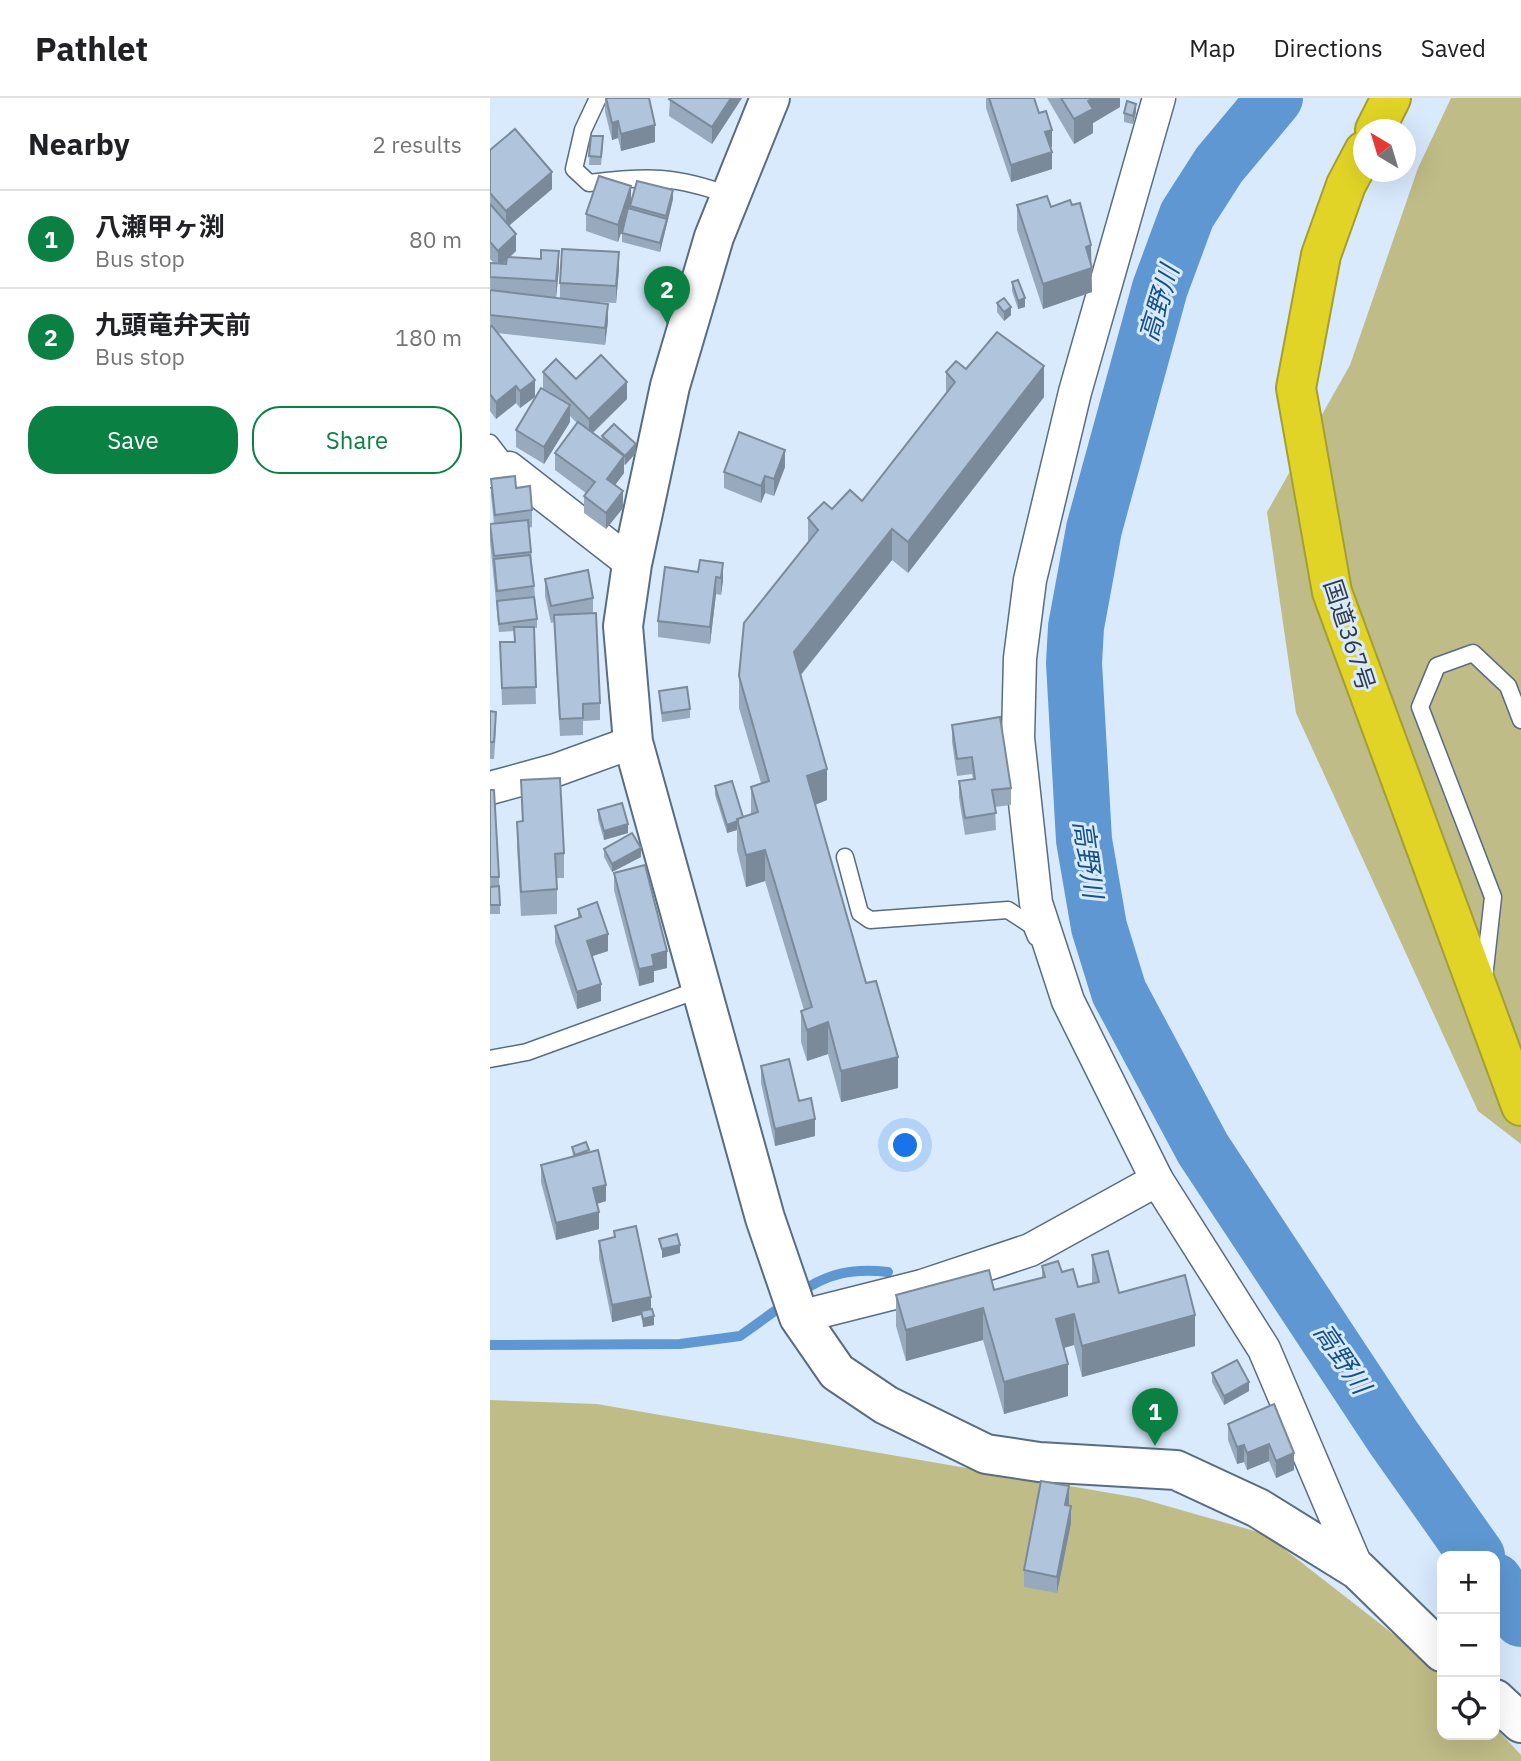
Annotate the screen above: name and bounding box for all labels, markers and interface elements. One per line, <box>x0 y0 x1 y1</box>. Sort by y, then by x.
text: Pathlet <box>35 27 148 70</box>
text: Map <box>1189 32 1235 64</box>
text: Directions <box>1273 32 1383 64</box>
text: Saved <box>1421 32 1486 64</box>
north arrow <box>1353 119 1416 182</box>
text: Nearby <box>28 124 130 163</box>
text: 2 results <box>372 129 462 159</box>
text: 八瀬甲ヶ渕 <box>95 209 225 243</box>
text: 1 <box>44 224 58 254</box>
text: 80 m <box>409 224 462 254</box>
text: Bus stop <box>95 243 185 273</box>
water label: 高野川 <box>1130 258 1187 345</box>
pin: 2 <box>644 266 690 324</box>
text: 九頭竜弁天前 <box>95 307 251 341</box>
text: 2 <box>44 322 58 352</box>
text: 180 m <box>395 322 462 352</box>
text: Bus stop <box>95 341 185 371</box>
button: Save <box>28 406 238 474</box>
button: Share <box>252 406 462 474</box>
street label: 国道367号 <box>1317 575 1383 695</box>
water label: 高野川 <box>1067 818 1112 903</box>
your location <box>888 1128 922 1162</box>
water label: 高野川 <box>1307 1316 1381 1402</box>
pin: 1 <box>1132 1388 1178 1446</box>
map controls <box>1437 1551 1500 1740</box>
button: + <box>1437 1551 1500 1614</box>
button: − <box>1437 1614 1500 1677</box>
button: locate <box>1437 1677 1500 1740</box>

